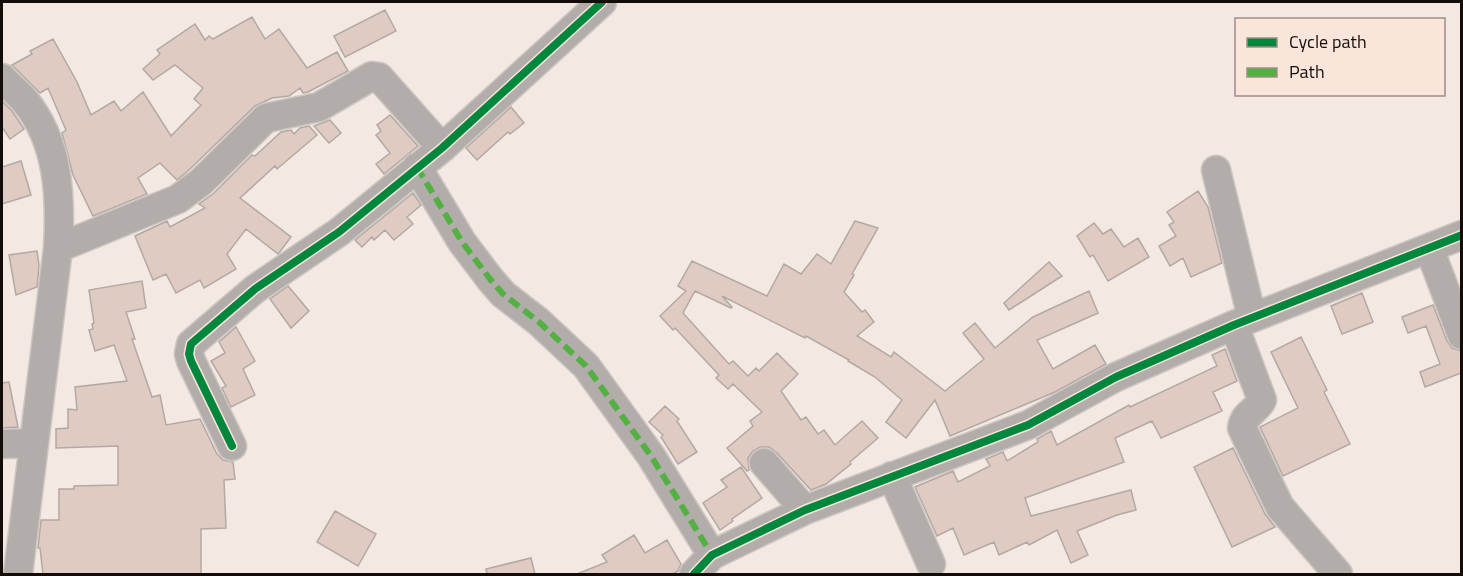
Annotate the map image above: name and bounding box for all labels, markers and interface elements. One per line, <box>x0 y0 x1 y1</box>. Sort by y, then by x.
legend <box>1235 18 1445 96</box>
text: Cycle path <box>1289 28 1367 55</box>
text: Path <box>1289 58 1325 85</box>

